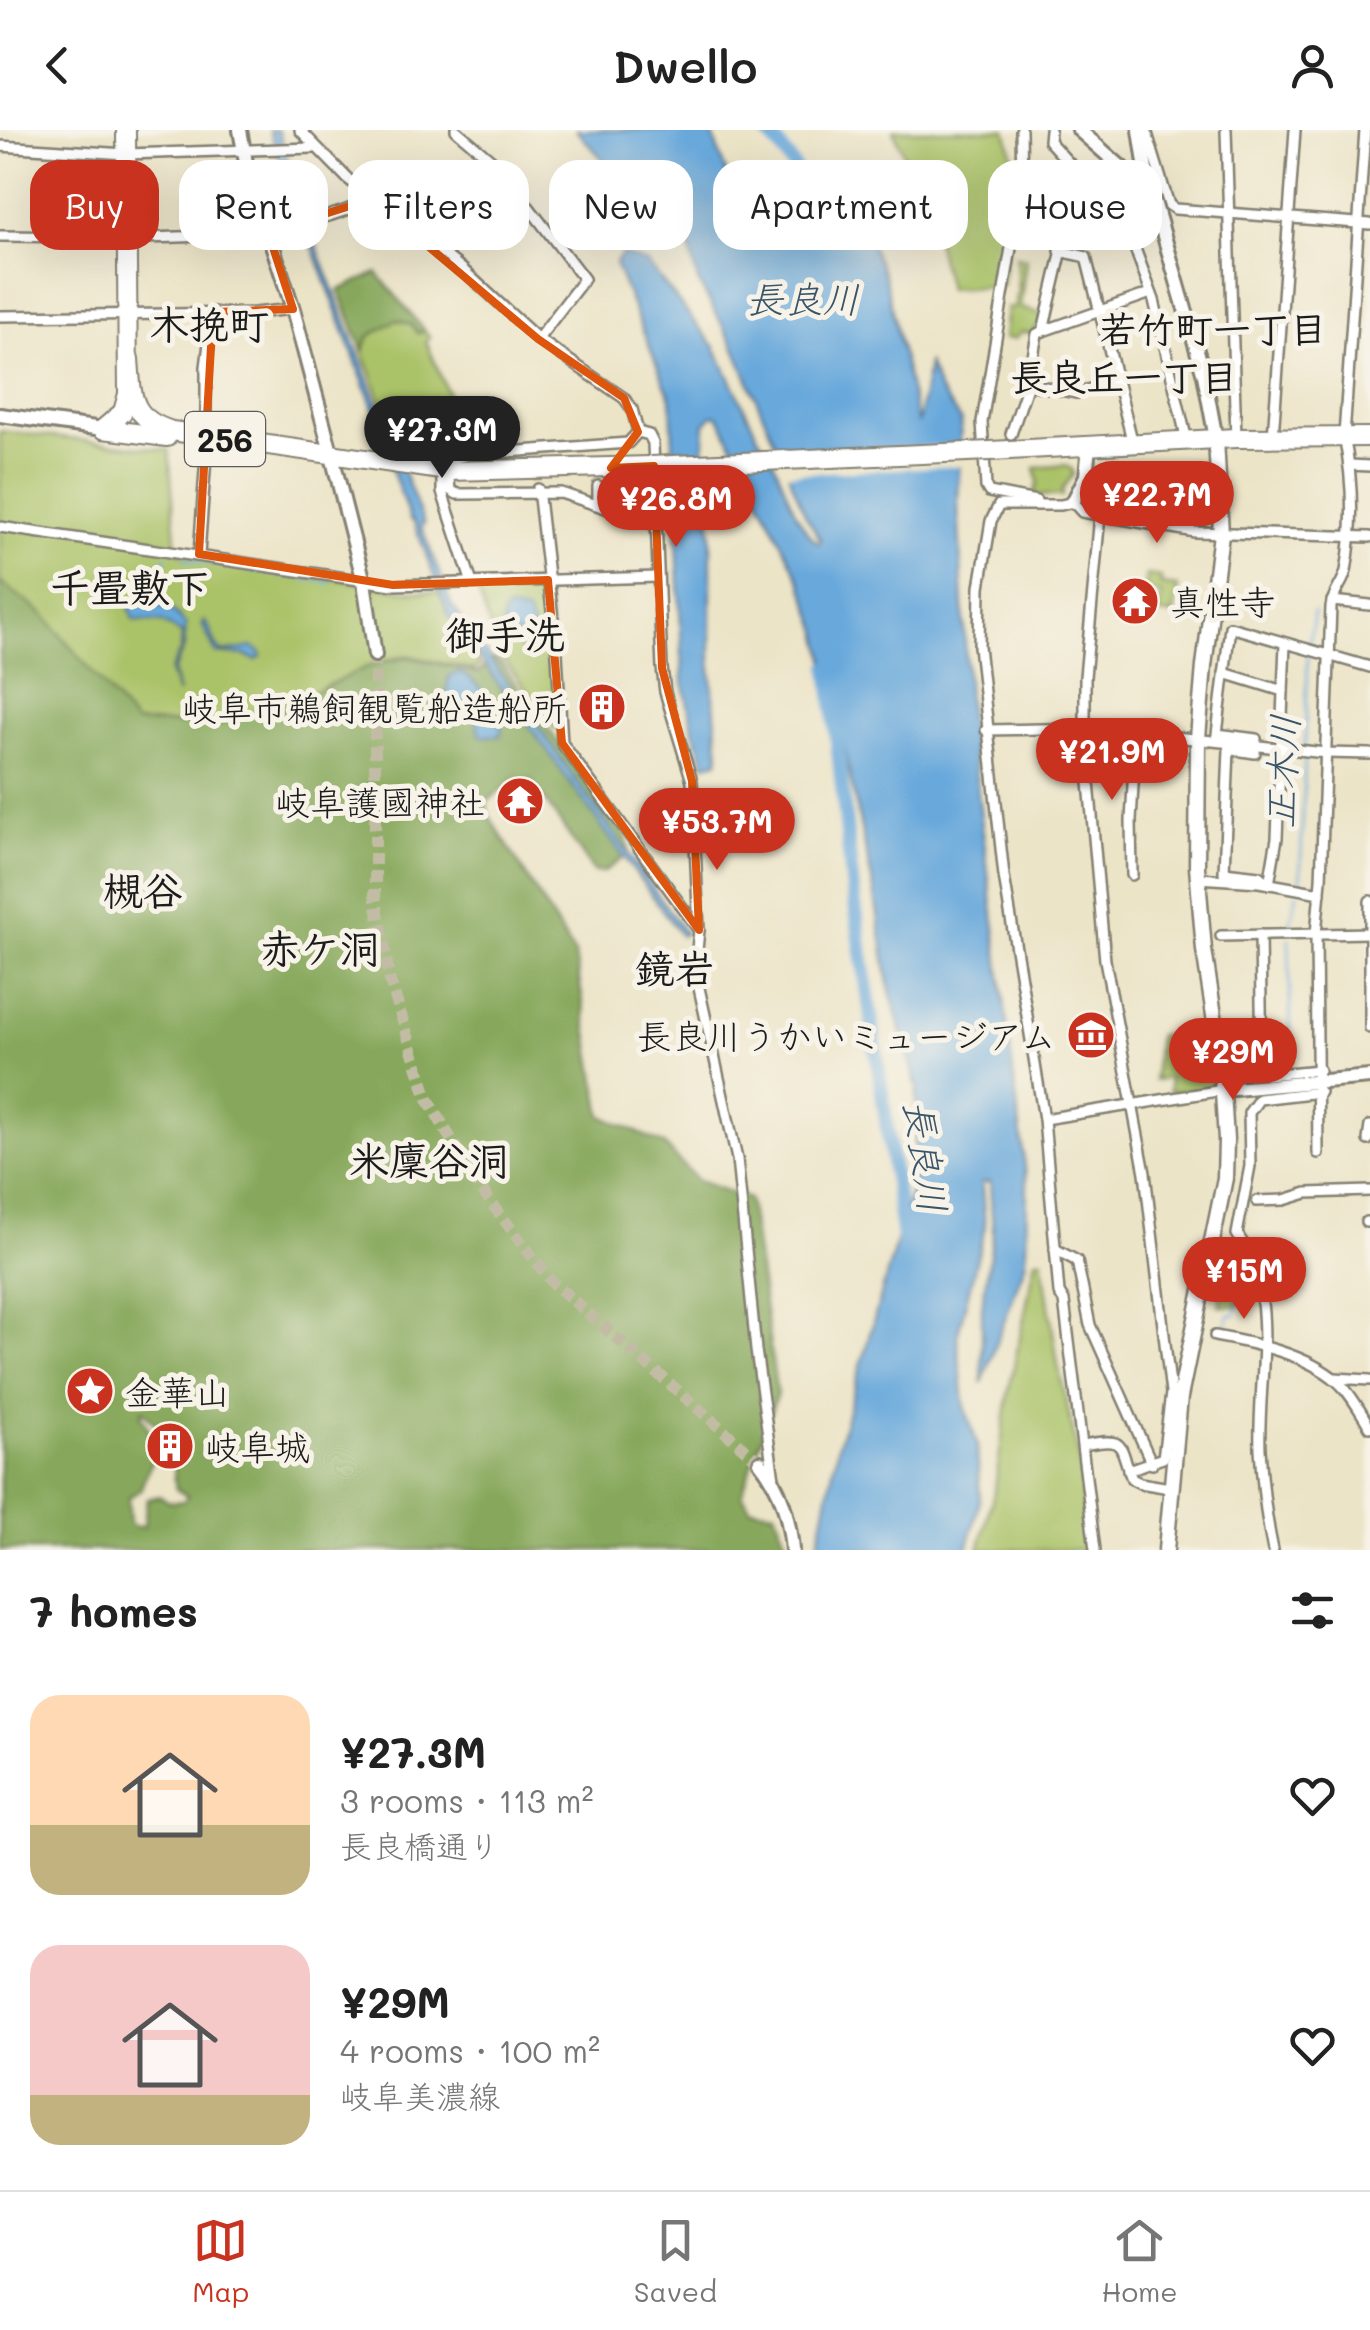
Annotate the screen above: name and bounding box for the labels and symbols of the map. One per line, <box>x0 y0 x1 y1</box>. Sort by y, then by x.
water label: 長良川 <box>746 273 860 323</box>
district label: 木挽町 <box>149 297 269 349</box>
district label: 若竹町一丁目 <box>1099 303 1327 353</box>
district label: 長良丘一丁目 <box>1010 351 1238 401</box>
pin: ¥27.3M <box>361 396 523 481</box>
road number: 256 <box>185 412 265 466</box>
pin: ¥22.7M <box>1076 461 1238 546</box>
pin: ¥26.8M <box>595 465 757 550</box>
district label: 千畳敷下 <box>50 560 210 612</box>
temple icon: 真性寺 <box>1109 575 1161 627</box>
place label: 真性寺 <box>1170 578 1275 624</box>
district label: 御手洗 <box>445 607 565 659</box>
building icon: 岐阜市鵜飼観覧船造船所 <box>576 681 628 733</box>
place label: 岐阜市鵜飼観覧船造船所 <box>182 684 567 730</box>
water label: 正木川 <box>1253 713 1309 829</box>
pin: ¥21.9M <box>1031 718 1193 803</box>
temple icon: 岐阜護國神社 <box>494 775 546 827</box>
place label: 岐阜護國神社 <box>275 778 485 824</box>
pin: ¥53.7M <box>636 788 798 873</box>
district label: 槻谷 <box>103 863 183 915</box>
district label: 赤ケ洞 <box>260 921 380 973</box>
district label: 鏡岩 <box>635 941 715 993</box>
museum icon: 長良川うかいミュージアム <box>1065 1009 1117 1061</box>
place label: 長良川うかいミュージアム <box>637 1012 1056 1058</box>
pin: ¥29M <box>1174 1018 1292 1103</box>
water label: 長良川 <box>894 1096 960 1216</box>
district label: 米廩谷洞 <box>349 1133 509 1185</box>
pin: ¥15M <box>1185 1237 1303 1322</box>
place icon: 金華山 <box>64 1365 116 1417</box>
place label: 金華山 <box>125 1368 230 1414</box>
building icon: 岐阜城 <box>144 1420 196 1472</box>
place label: 岐阜城 <box>205 1423 310 1469</box>

